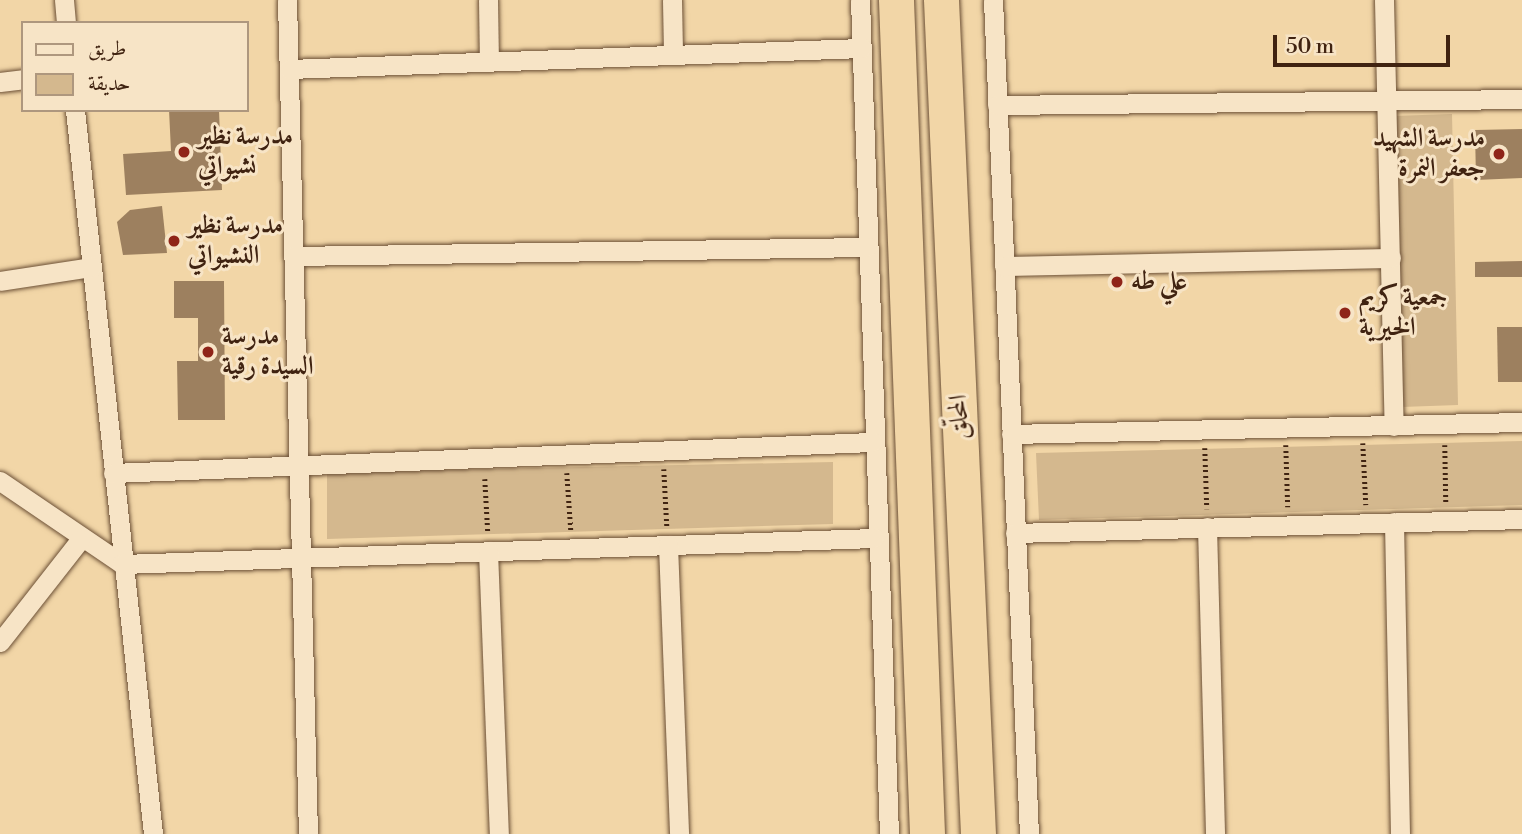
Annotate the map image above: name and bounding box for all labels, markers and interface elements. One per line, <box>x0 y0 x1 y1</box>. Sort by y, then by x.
legend <box>21 21 248 112</box>
scale bar <box>1277 21 1454 65</box>
text: 50 m <box>1286 34 1334 60</box>
text: طريق <box>88 36 126 62</box>
text: حديقة <box>88 71 131 97</box>
place label: مدرسة نظير نشيواتي <box>198 121 293 182</box>
place label: مدرسة الشهيد جعفر النمرة <box>1373 123 1485 184</box>
marker: مدرسة نظير نشيواتي <box>176 144 192 160</box>
marker: مدرسة الشهيد جعفر النمرة <box>1491 146 1507 162</box>
place label: مدرسة نظير النشيواتي <box>188 210 283 272</box>
marker: مدرسة نظير النشيواتي <box>166 233 182 249</box>
place label: علي طه <box>1131 266 1187 298</box>
marker: علي طه <box>1109 274 1125 290</box>
place label: جمعية كريم الخيرية <box>1359 282 1447 344</box>
marker: جمعية كريم الخيرية <box>1337 305 1353 321</box>
place label: مدرسة السيدة رقية <box>222 321 314 382</box>
marker: مدرسة السيدة رقية <box>200 344 216 360</box>
street label: المحلّق <box>943 394 977 440</box>

